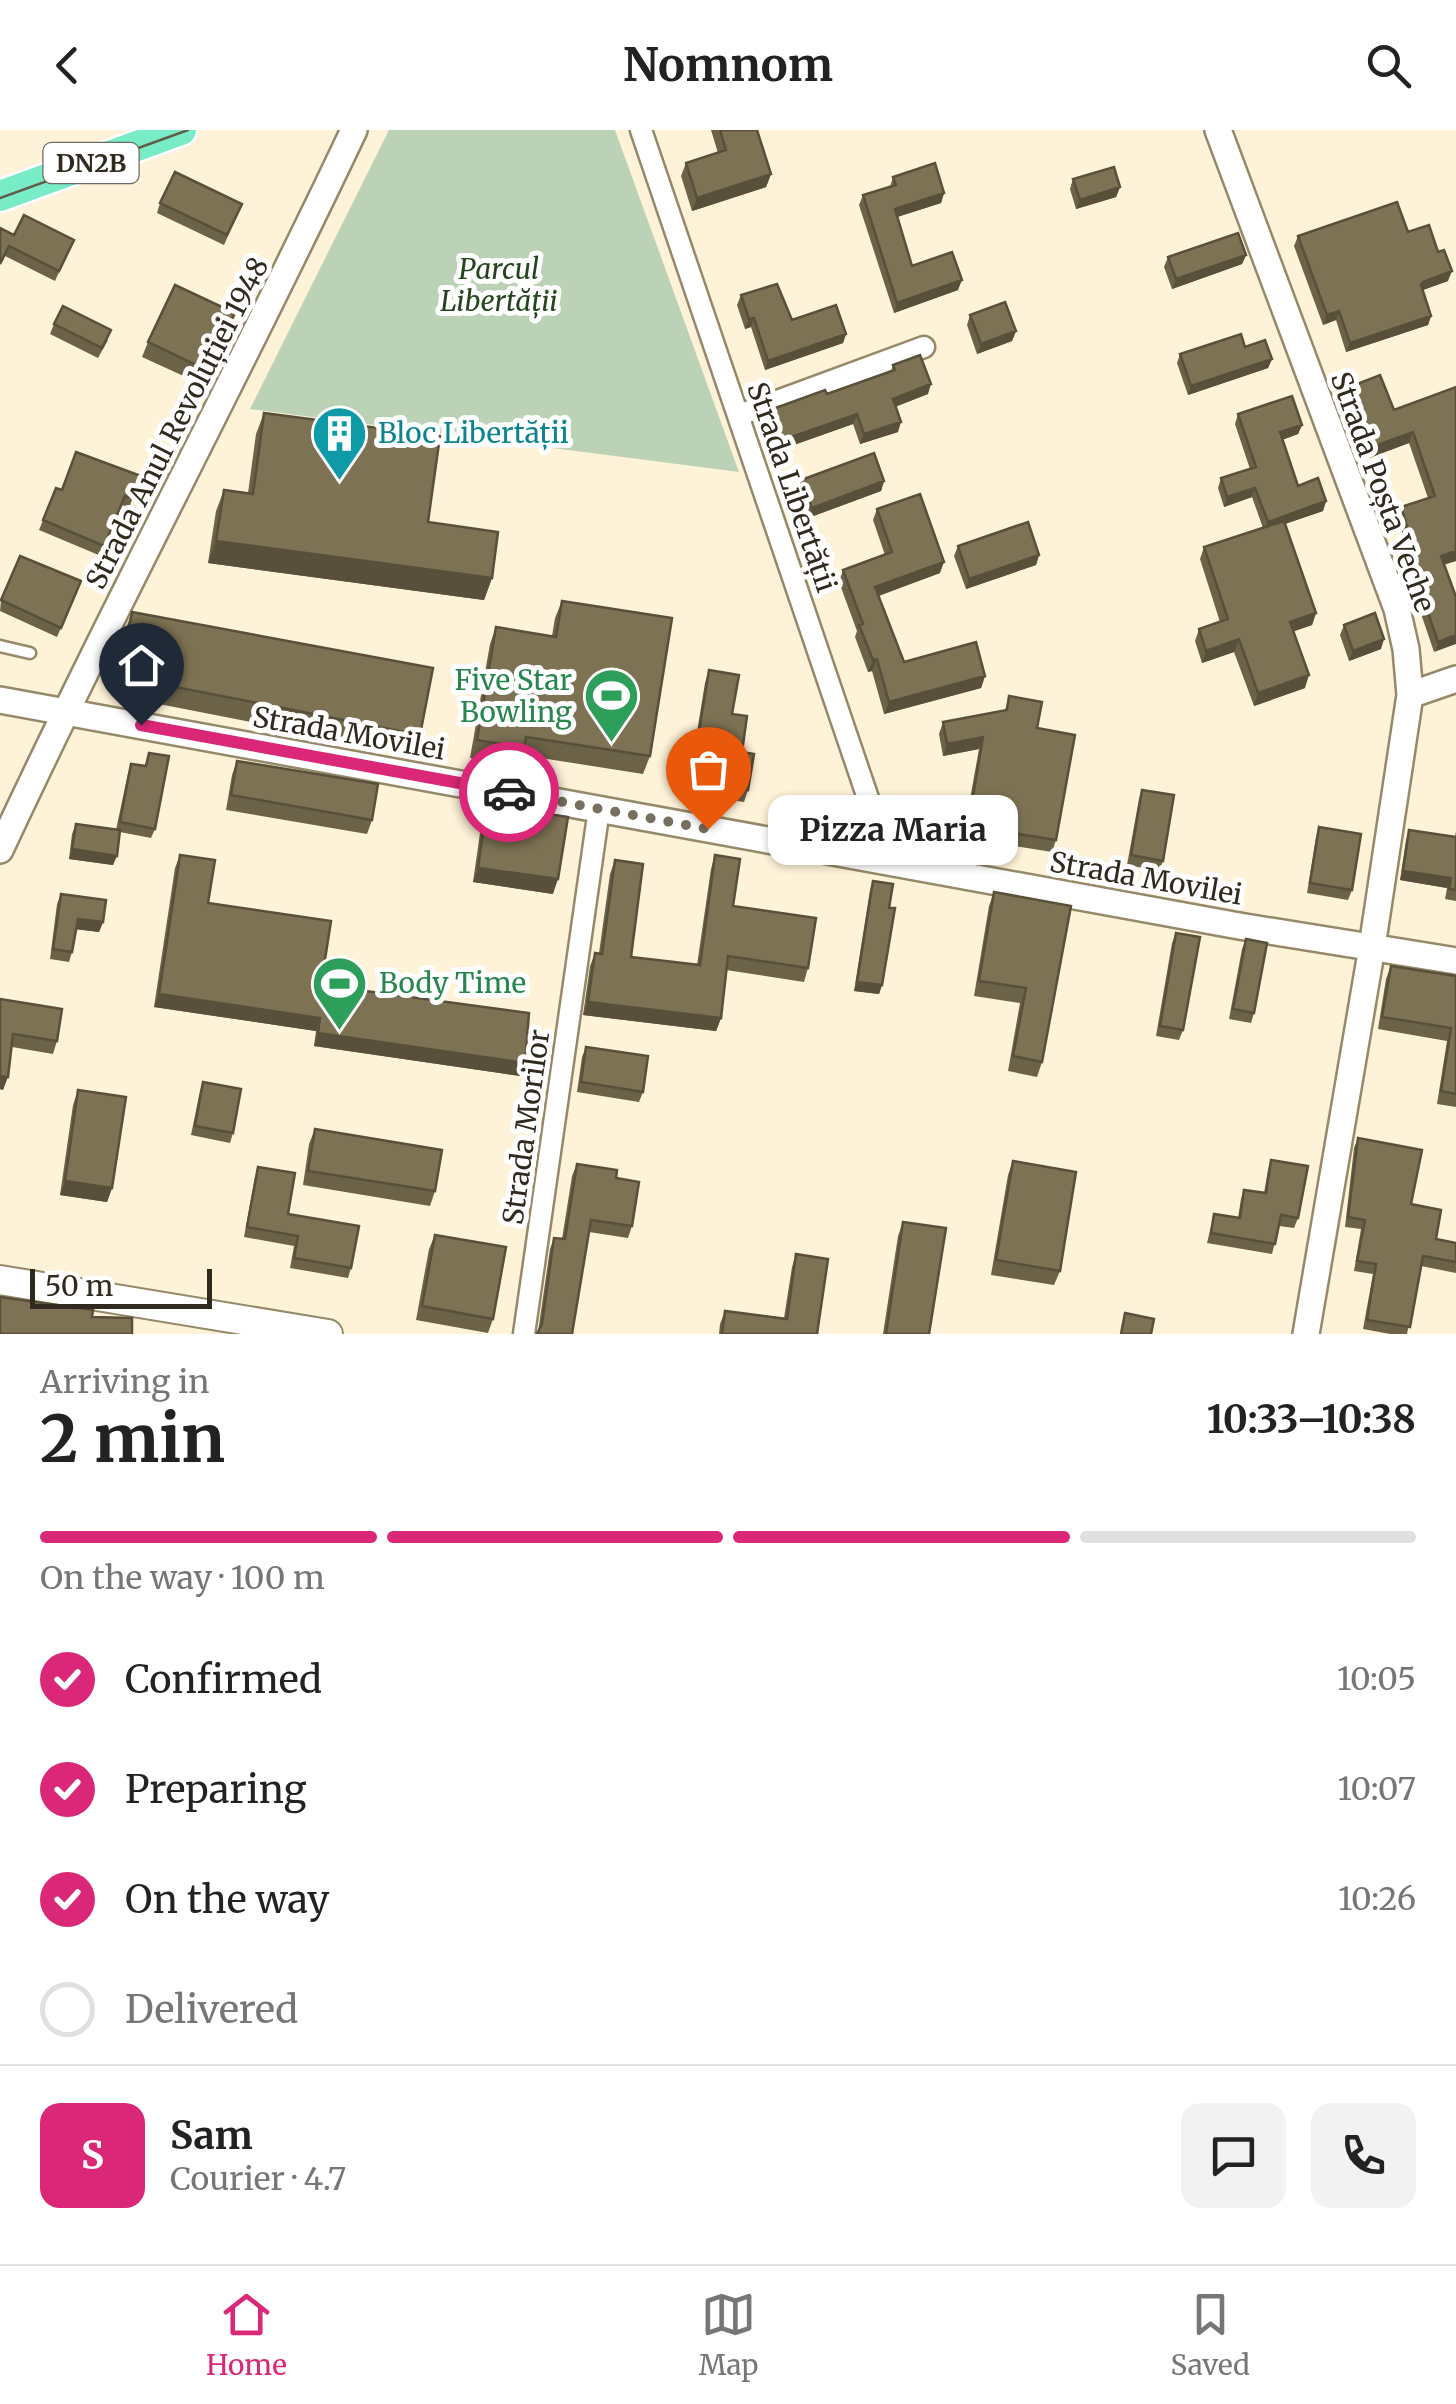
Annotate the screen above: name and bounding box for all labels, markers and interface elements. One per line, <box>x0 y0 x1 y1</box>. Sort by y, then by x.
text: Nomnom <box>623 37 833 93</box>
icon: back <box>40 38 95 93</box>
icon: search <box>1361 38 1416 93</box>
road number: DN2B <box>44 143 138 183</box>
street label: Strada Anul Revoluției 1948 <box>78 251 276 595</box>
park label: Parcul Libertății <box>440 251 558 319</box>
street label: Strada Poșta Veche <box>1323 367 1443 617</box>
street label: Strada Libertății <box>739 377 845 597</box>
building icon: Bloc Libertății <box>309 403 369 482</box>
place label: Bloc Libertății <box>378 415 569 451</box>
pin <box>99 623 184 726</box>
icon: home <box>114 638 169 693</box>
place label: Five Star Bowling <box>455 662 572 730</box>
sports icon: Five Star Bowling <box>581 666 641 745</box>
street label: Strada Movilei <box>250 698 448 768</box>
pin <box>666 727 751 830</box>
courier <box>459 742 559 842</box>
icon: bag <box>681 742 736 797</box>
icon: car <box>482 765 537 820</box>
callout: Pizza Maria <box>768 794 1018 864</box>
text: Pizza Maria <box>799 810 987 850</box>
street label: Strada Movilei <box>1047 843 1245 913</box>
sports icon: Body Time <box>310 953 370 1032</box>
place label: Body Time <box>379 965 526 1001</box>
street label: Strada Morilor <box>495 1027 557 1227</box>
scale bar <box>30 1264 212 1308</box>
text: 50 m <box>45 1268 113 1304</box>
text: Arriving in <box>40 1362 209 1402</box>
text: 10:33–10:38 <box>1207 1396 1416 1443</box>
text: 2 min <box>40 1398 225 1480</box>
text: On the way · 100 m <box>40 1558 325 1598</box>
icon: check <box>40 1652 95 1707</box>
text: Confirmed <box>125 1656 322 1703</box>
text: 10:05 <box>1337 1659 1416 1699</box>
icon: check <box>40 1762 95 1817</box>
text: Preparing <box>125 1766 307 1813</box>
text: 10:07 <box>1337 1769 1416 1809</box>
icon: check <box>40 1872 95 1927</box>
text: On the way <box>125 1876 329 1923</box>
text: 10:26 <box>1338 1879 1416 1919</box>
text: Delivered <box>125 1986 298 2033</box>
button: chat <box>1181 2103 1286 2208</box>
button: phone <box>1311 2103 1416 2208</box>
text: Sam <box>170 2112 253 2159</box>
text: S <box>81 2132 104 2179</box>
text: Courier · 4.7 <box>170 2159 346 2199</box>
tab: Home <box>206 2287 287 2383</box>
tab: Map <box>699 2287 759 2383</box>
tab: Saved <box>1171 2287 1250 2383</box>

